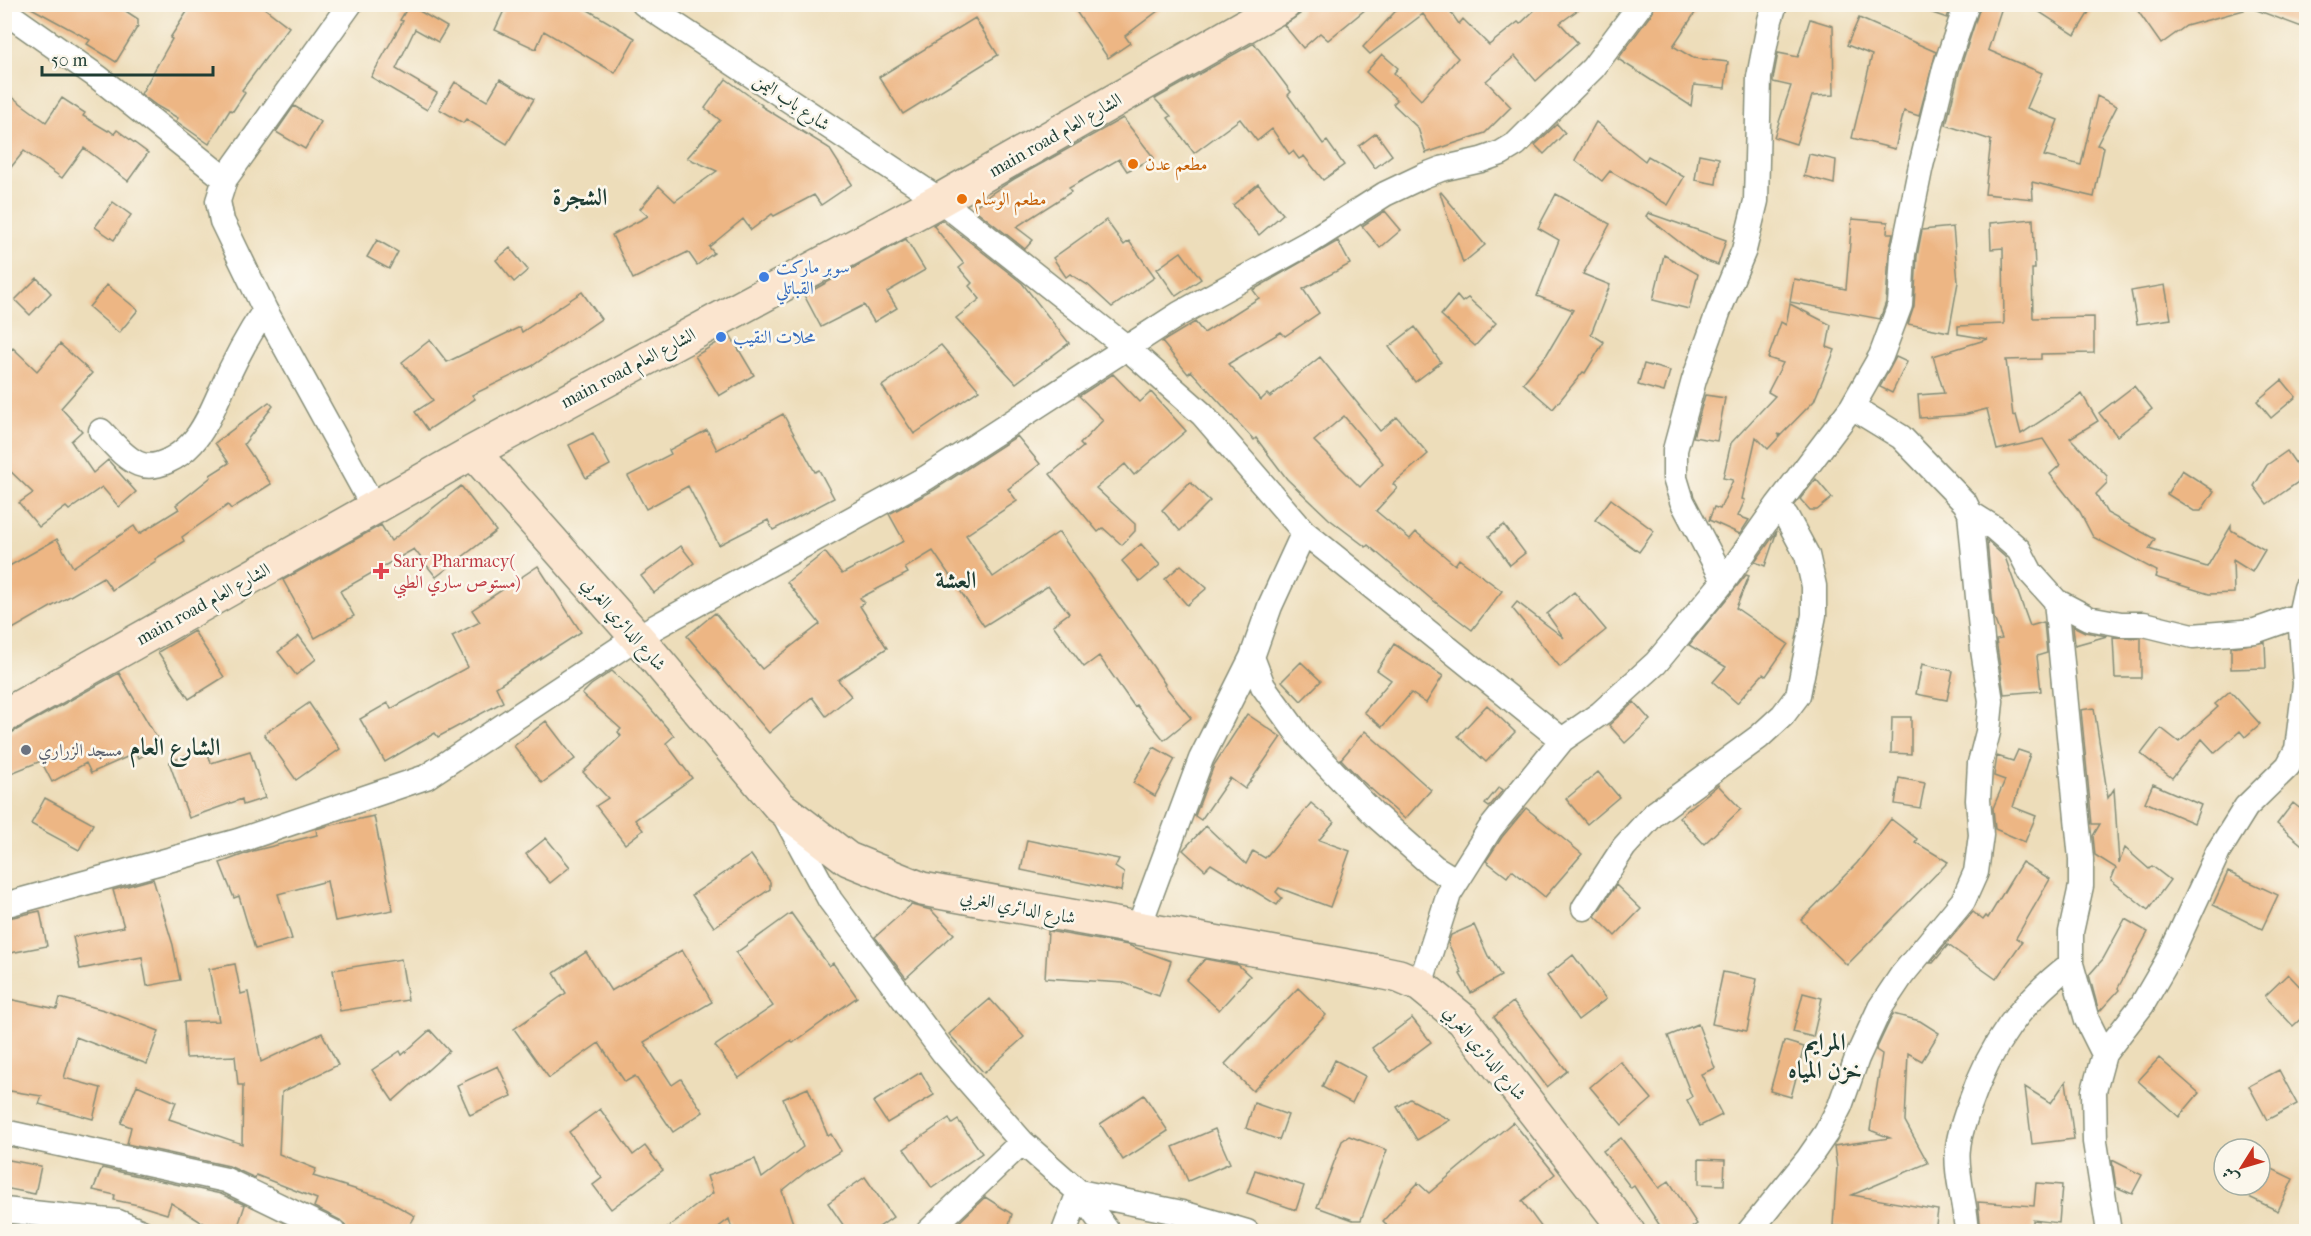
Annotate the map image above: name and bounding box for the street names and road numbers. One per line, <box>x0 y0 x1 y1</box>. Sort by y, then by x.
street label: شارع باب اليمن <box>747 69 834 139</box>
street label: main road الشارع العام <box>985 89 1128 186</box>
street label: main road الشارع العام <box>557 324 702 417</box>
street label: main road الشارع العام <box>133 559 276 654</box>
street label: شارع الدائري الغربي <box>574 573 670 678</box>
street label: شارع الدائري الغربي <box>958 886 1077 933</box>
street label: شارع الدائري الغربي <box>1436 1002 1530 1107</box>

